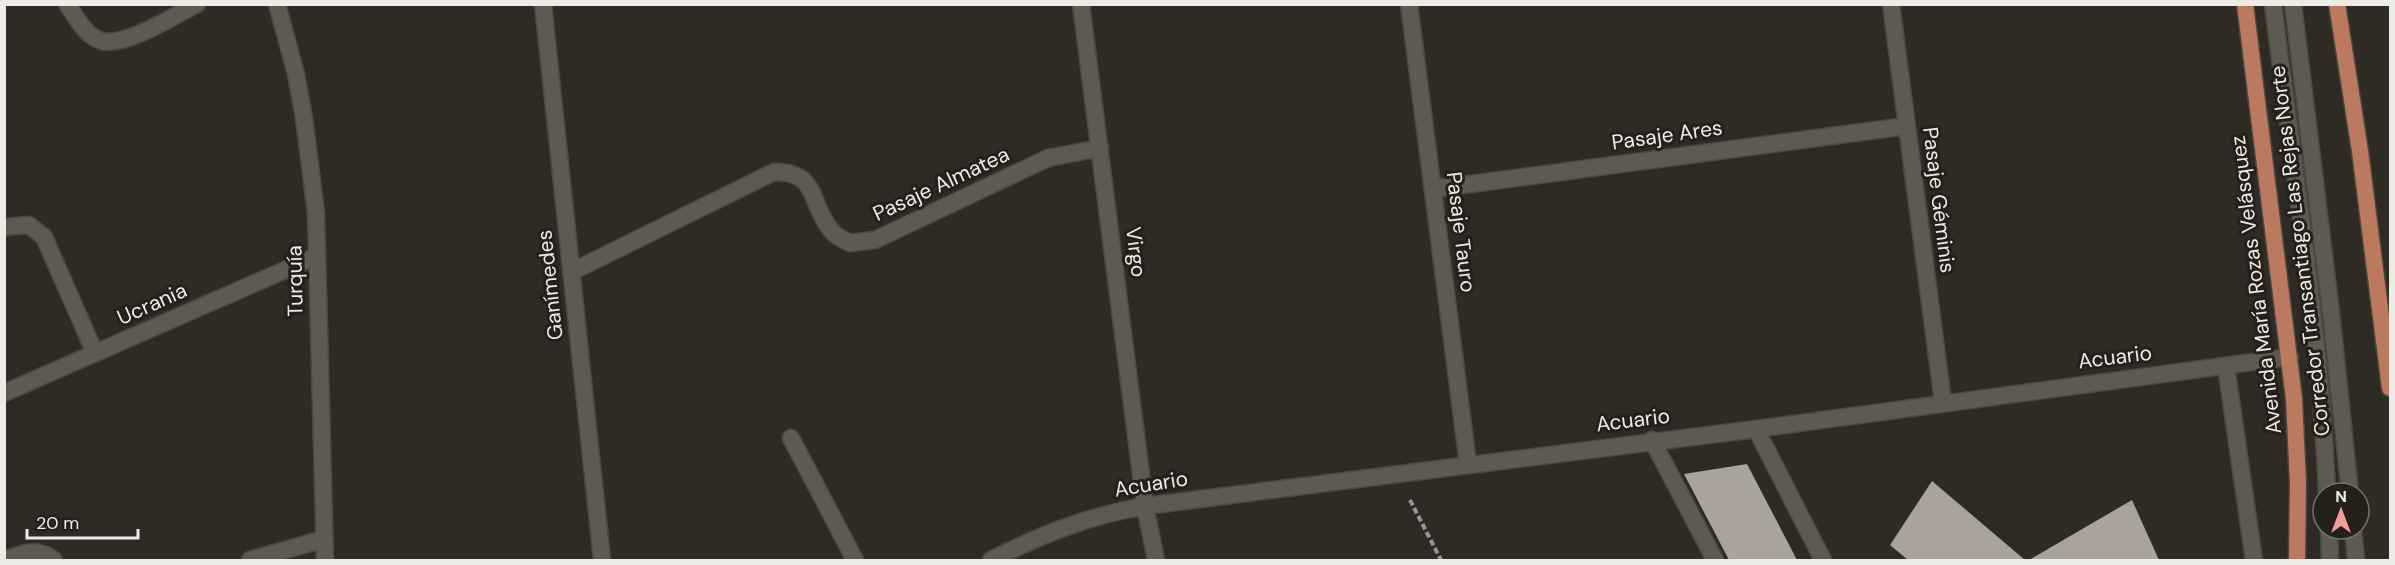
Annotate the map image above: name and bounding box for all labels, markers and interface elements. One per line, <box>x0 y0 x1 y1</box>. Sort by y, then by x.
street label: Corredor Transantiago Las Rejas Norte <box>2263 64 2337 438</box>
street label: Pasaje Ares <box>1610 113 1724 157</box>
street label: Pasaje Géminis <box>1916 125 1962 275</box>
street label: Avenida María Rozas Velásquez <box>2224 134 2288 436</box>
street label: Pasaje Almatea <box>868 140 1014 228</box>
street label: Pasaje Tauro <box>1440 170 1482 294</box>
street label: Virgo <box>1119 225 1153 279</box>
street label: Ganímedes <box>530 229 570 341</box>
street label: Turquía <box>280 245 310 317</box>
street label: Ucrania <box>113 276 191 332</box>
street label: Acuario <box>2077 339 2153 375</box>
street label: Acuario <box>1595 402 1671 438</box>
street label: Acuario <box>1112 464 1190 504</box>
north arrow <box>2311 481 2371 541</box>
text: N <box>2335 486 2347 507</box>
scale bar <box>27 502 138 540</box>
text: 20 m <box>36 511 79 535</box>

